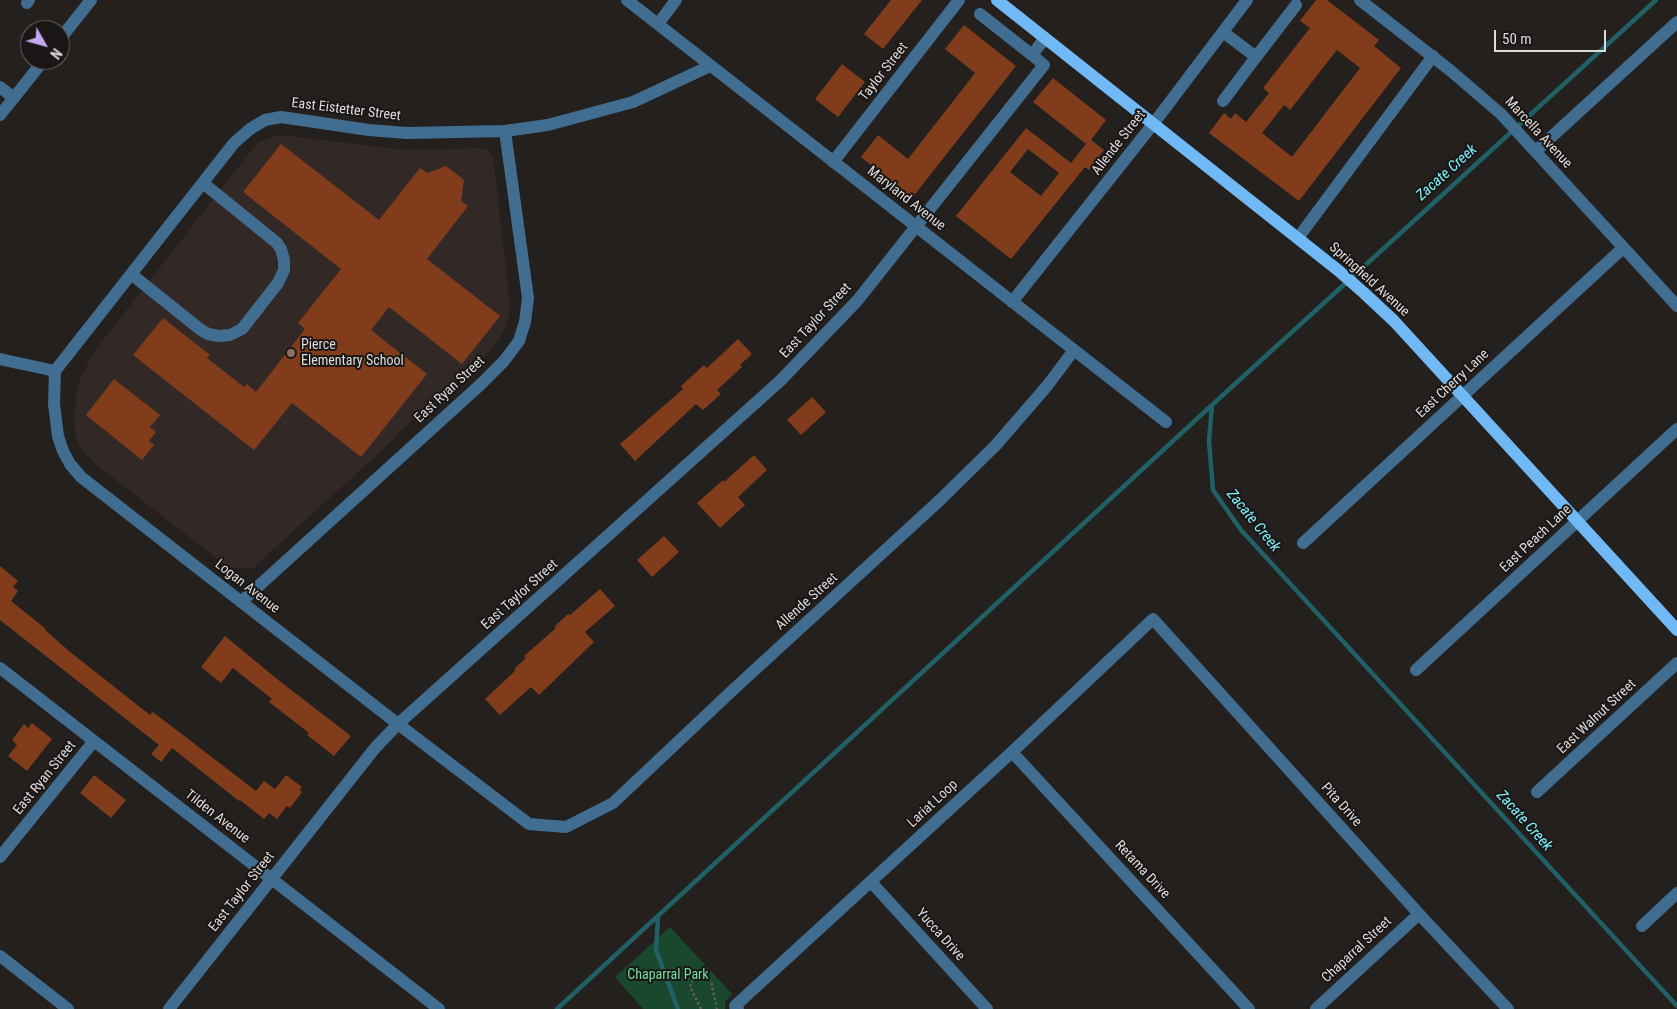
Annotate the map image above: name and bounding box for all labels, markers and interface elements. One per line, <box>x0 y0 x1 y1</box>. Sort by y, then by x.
north arrow <box>20 20 70 70</box>
scale bar <box>1497 20 1610 52</box>
text: 50 m <box>1502 30 1532 48</box>
street label: Taylor Street <box>856 39 912 105</box>
text: N <box>47 45 65 62</box>
street label: Marcella Avenue <box>1501 94 1575 172</box>
street label: East Eistetter Street <box>290 95 402 125</box>
street label: Allende Street <box>1089 107 1149 179</box>
water label: Zacate Creek <box>1413 141 1481 205</box>
street label: Maryland Avenue <box>864 163 948 235</box>
street label: Springfield Avenue <box>1325 239 1413 321</box>
street label: East Taylor Street <box>777 280 855 362</box>
place label: Pierce Elementary School <box>301 337 404 370</box>
street label: East Cherry Lane <box>1413 346 1493 422</box>
marker: Pierce Elementary School <box>285 347 297 359</box>
street label: East Ryan Street <box>411 353 489 427</box>
water label: Zacate Creek <box>1222 486 1284 556</box>
street label: East Peach Lane <box>1497 502 1575 576</box>
street label: Logan Avenue <box>211 556 283 618</box>
street label: East Taylor Street <box>478 556 562 634</box>
street label: Allende Street <box>773 570 841 634</box>
street label: East Walnut Street <box>1554 676 1640 758</box>
street label: East Ryan Street <box>10 738 80 818</box>
street label: Lariat Loop <box>904 777 962 831</box>
street label: Pita Drive <box>1317 780 1365 830</box>
street label: Tilden Avenue <box>181 787 253 847</box>
water label: Zacate Creek <box>1492 787 1556 855</box>
street label: Retama Drive <box>1111 837 1173 903</box>
street label: East Taylor Street <box>206 849 278 935</box>
street label: Yucca Drive <box>912 905 968 965</box>
street label: Chaparral Street <box>1319 913 1395 987</box>
park label: Chaparral Park <box>627 967 709 983</box>

